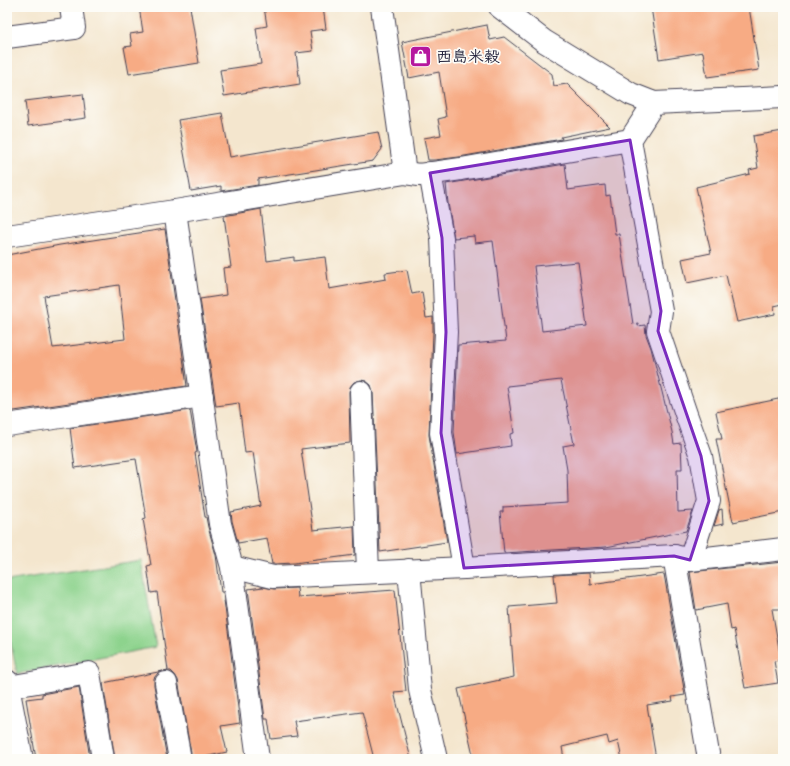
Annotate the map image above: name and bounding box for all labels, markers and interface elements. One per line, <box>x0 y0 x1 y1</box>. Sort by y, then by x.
shop icon: 西島米穀 <box>408 44 434 70</box>
place label: 西島米穀 <box>436 47 500 68</box>

